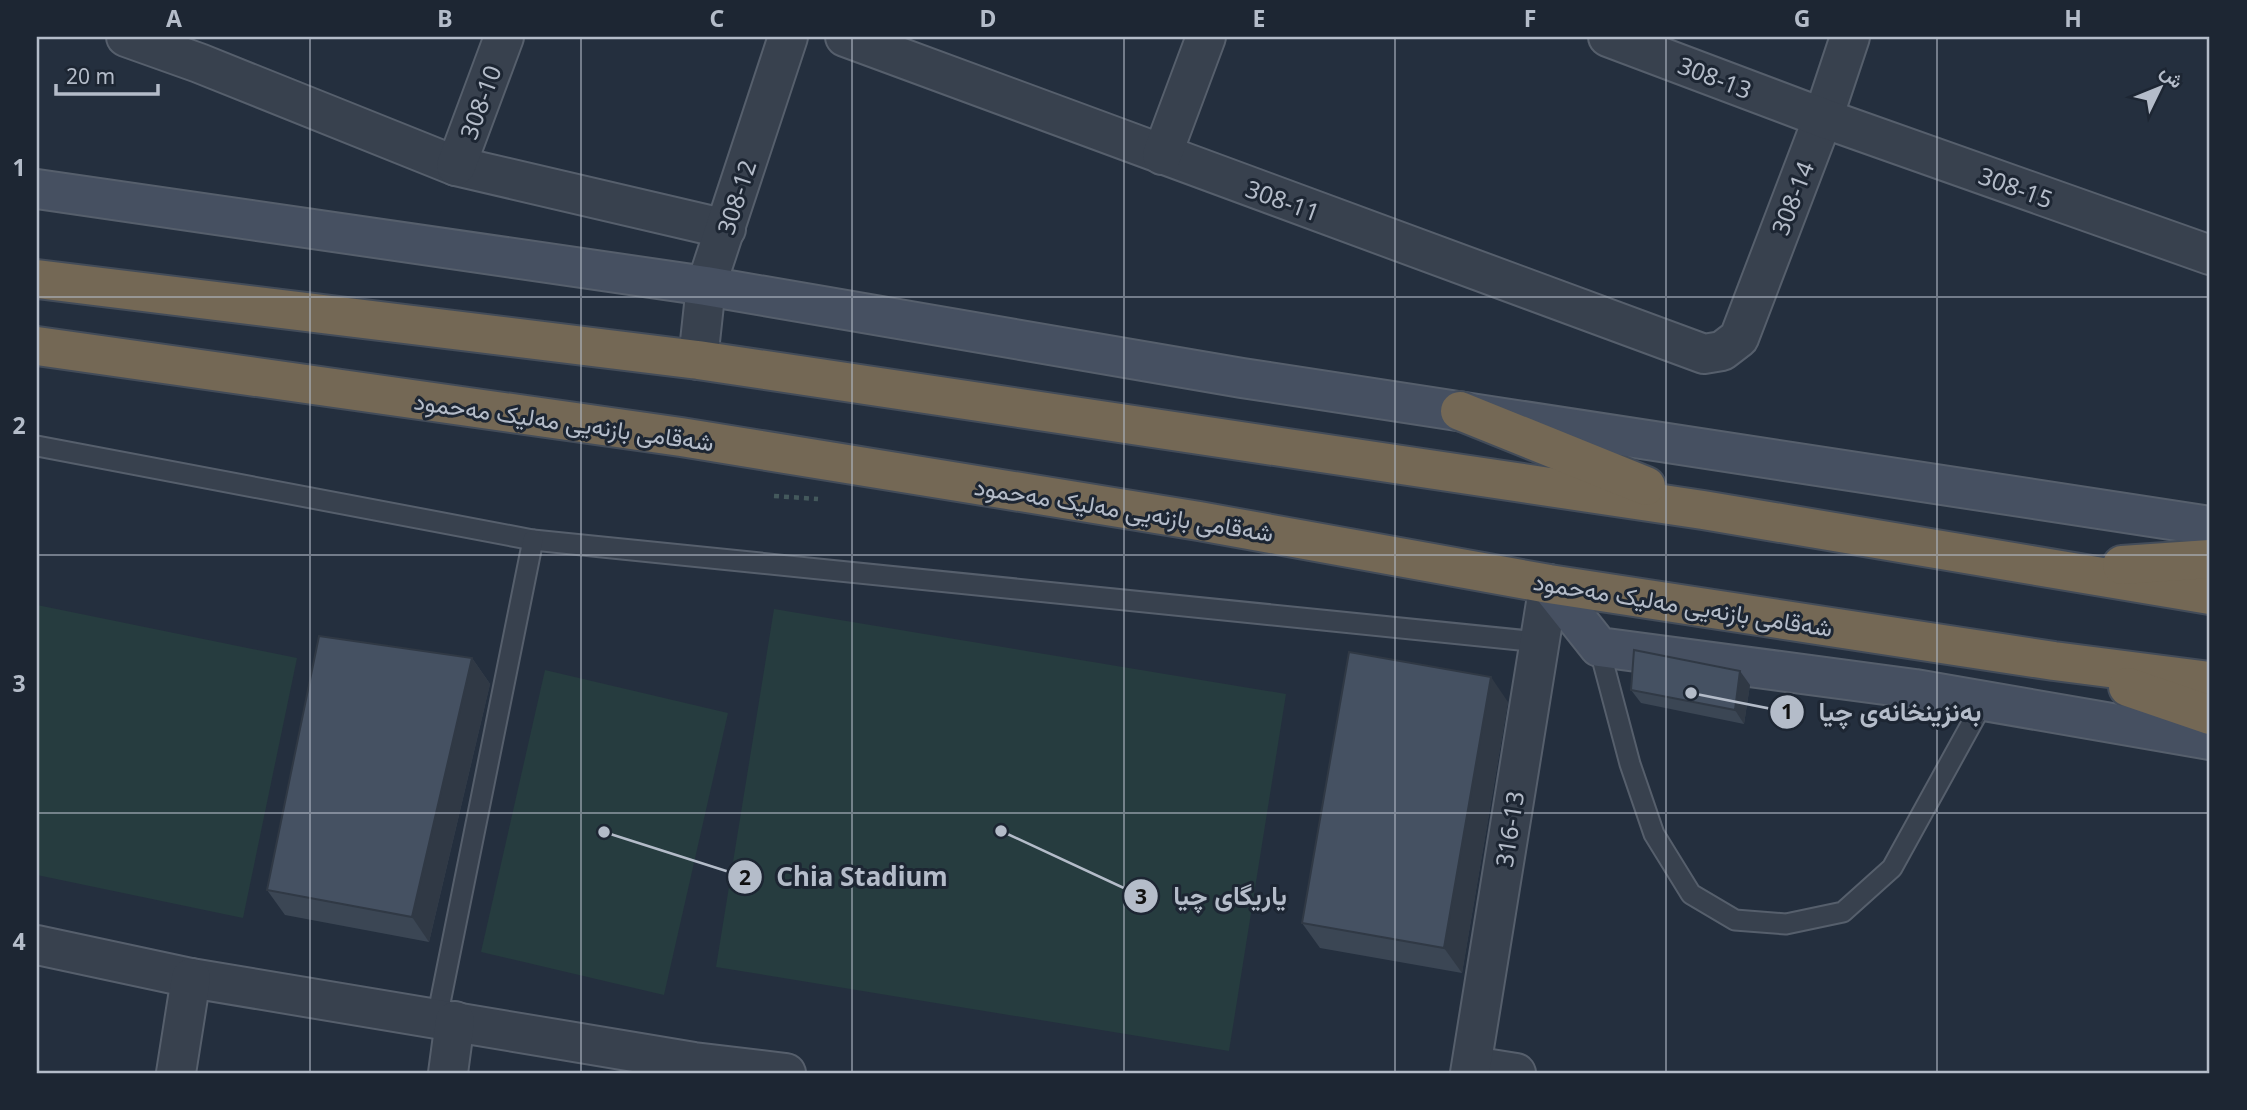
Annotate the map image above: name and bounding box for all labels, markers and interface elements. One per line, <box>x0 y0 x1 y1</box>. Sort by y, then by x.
text: A <box>166 2 182 34</box>
text: B <box>437 2 453 34</box>
text: C <box>710 2 725 34</box>
text: D <box>980 2 996 34</box>
text: E <box>1253 2 1265 34</box>
text: F <box>1524 2 1536 34</box>
text: G <box>1794 2 1810 34</box>
text: H <box>2064 2 2082 34</box>
street label: 308-13 <box>1673 48 1757 106</box>
scale bar <box>56 52 158 96</box>
north arrow <box>2124 52 2194 122</box>
text: ش <box>2155 59 2190 94</box>
street label: 308-10 <box>451 60 509 144</box>
text: 20 m <box>66 62 115 90</box>
text: 1 <box>12 151 26 183</box>
street label: 308-12 <box>709 156 763 238</box>
street label: 308-14 <box>1763 156 1821 240</box>
street label: 308-15 <box>1974 158 2058 216</box>
street label: 308-11 <box>1241 171 1325 229</box>
street label: شەقامی بازنەیی مەلیک مەحمود <box>412 384 716 458</box>
text: 2 <box>12 409 26 441</box>
street label: شەقامی بازنەیی مەلیک مەحمود <box>972 469 1276 549</box>
street label: شەقامی بازنەیی مەلیک مەحمود <box>1531 564 1835 644</box>
text: 3 <box>12 667 26 699</box>
callout: بەنزینخانەی چیا <box>1770 689 1996 736</box>
text: بەنزینخانەی چیا <box>1819 693 1982 730</box>
text: 1 <box>1781 697 1793 725</box>
street label: 316-13 <box>1487 789 1531 869</box>
callout: Chia Stadium <box>727 854 962 901</box>
text: Chia Stadium <box>776 858 948 894</box>
text: 2 <box>739 863 751 891</box>
callout: یاریگای چیا <box>1124 873 1300 920</box>
text: یاریگای چیا <box>1173 877 1287 914</box>
text: 3 <box>1135 882 1147 910</box>
text: 4 <box>12 925 26 957</box>

